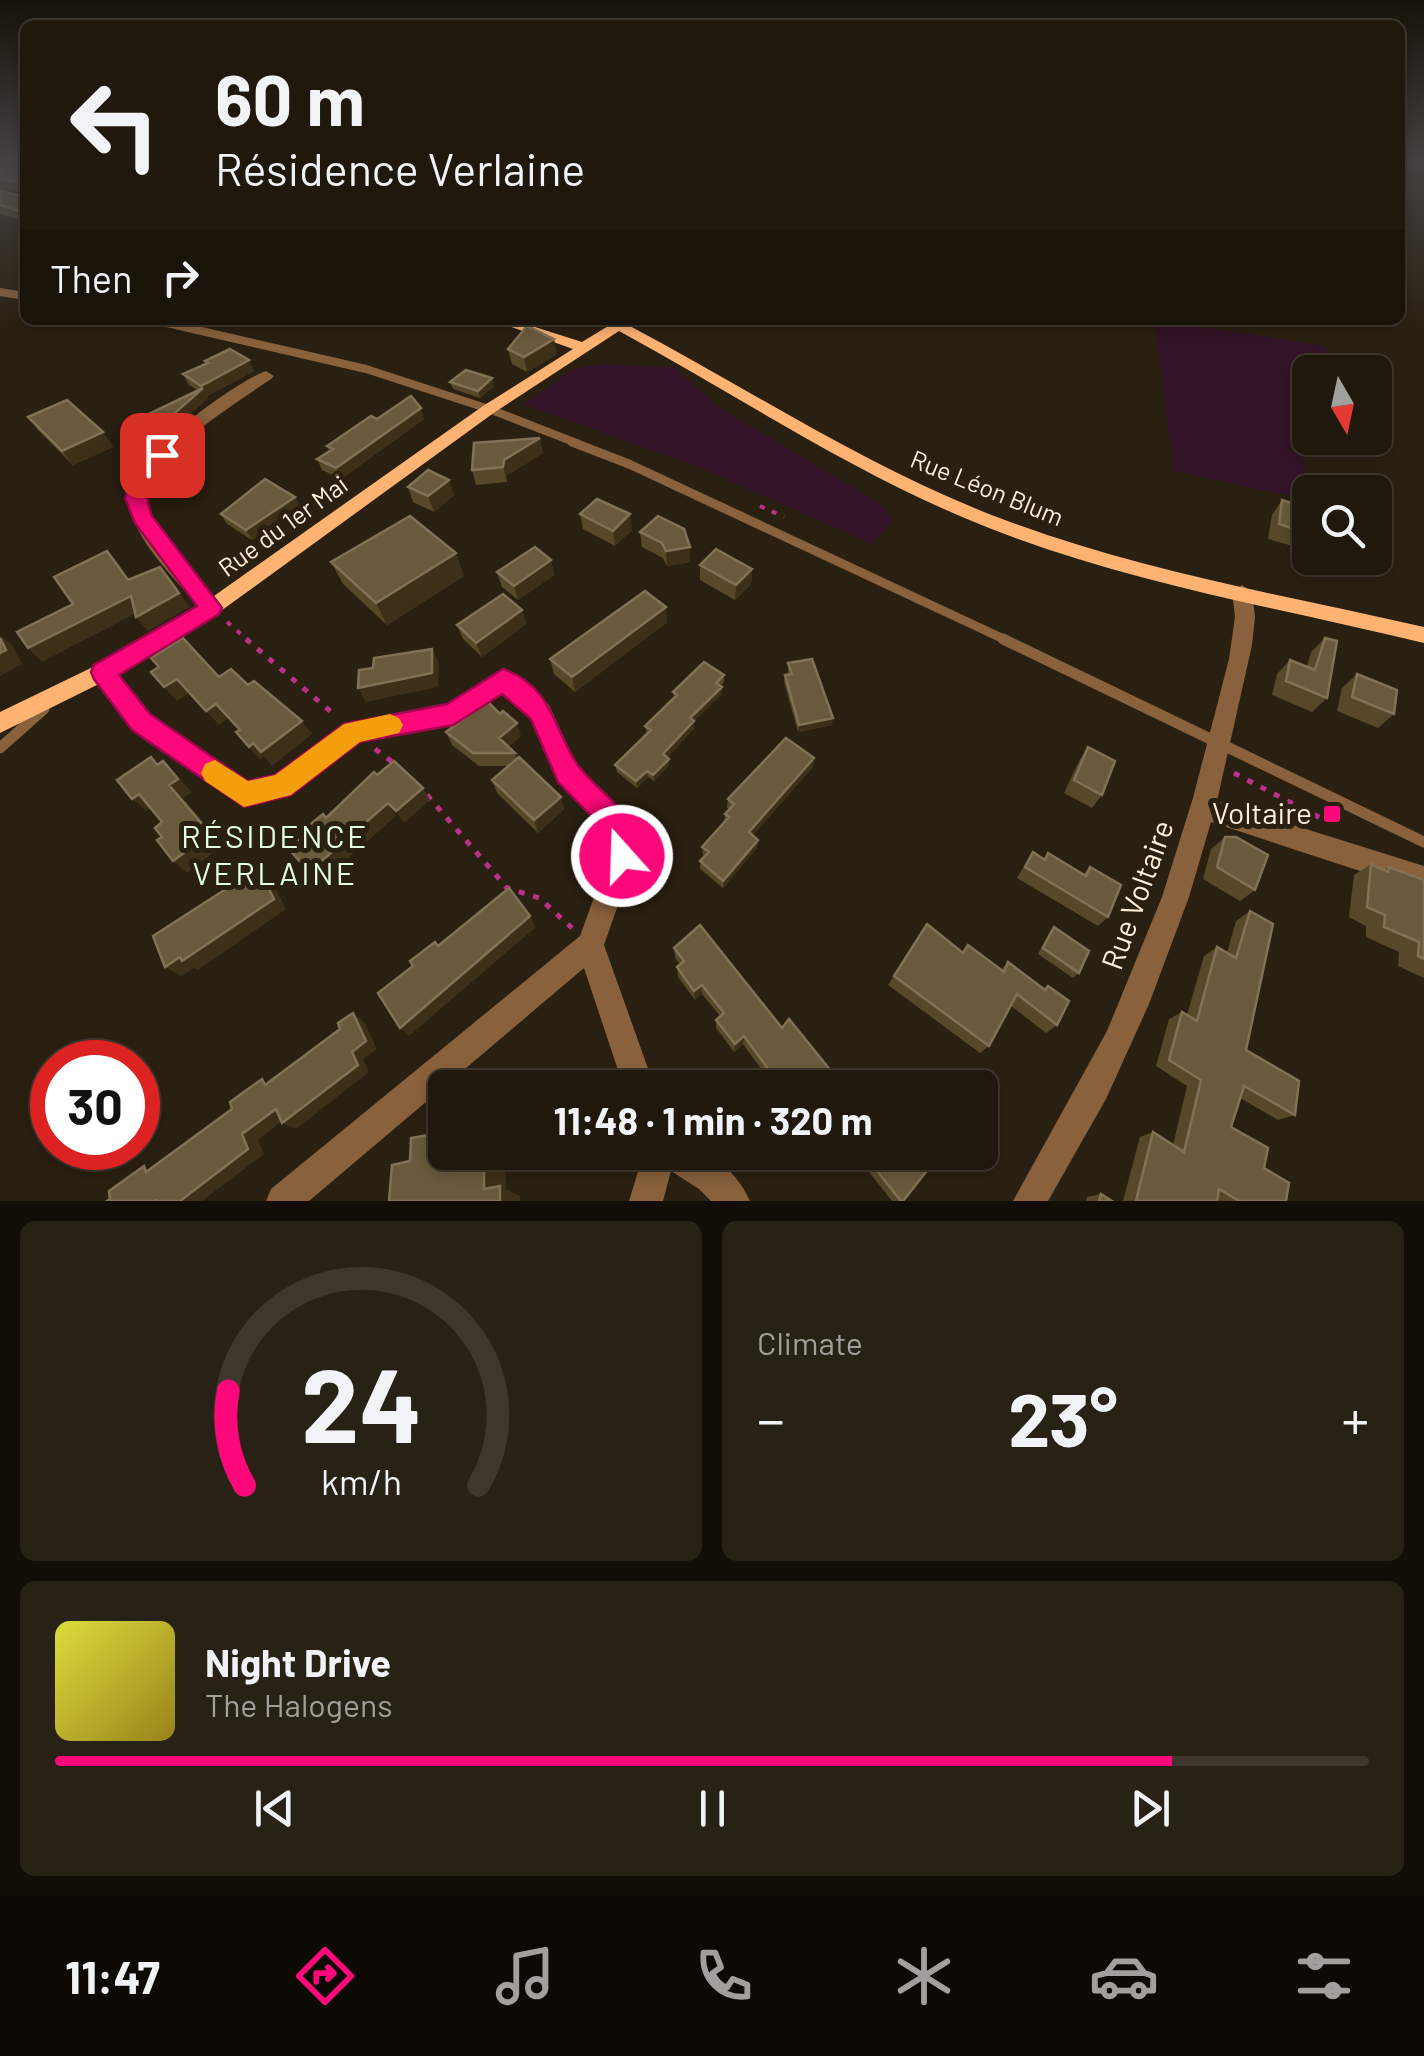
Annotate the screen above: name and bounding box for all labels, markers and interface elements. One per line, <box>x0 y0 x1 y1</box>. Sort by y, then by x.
text: 60 m <box>215 56 365 140</box>
icon: left <box>50 60 180 190</box>
text: Résidence Verlaine <box>215 141 585 195</box>
icon: right <box>153 250 208 305</box>
text: Then <box>50 255 133 301</box>
north arrow <box>1292 355 1392 455</box>
map controls <box>1292 355 1392 575</box>
pin <box>120 413 205 498</box>
icon: arrive <box>135 428 190 483</box>
street label: Rue Léon Blum <box>907 443 1068 531</box>
street label: Rue du 1er Mai <box>212 468 353 582</box>
button: search <box>1292 475 1392 575</box>
place label: Voltaire <box>1212 794 1312 830</box>
marker: Voltaire <box>1321 803 1343 825</box>
position arrow <box>570 804 674 908</box>
street label: Rue Voltaire <box>1092 815 1180 974</box>
district label: RÉSIDENCE VERLAINE <box>181 816 369 891</box>
speed limit sign: 30 <box>30 1040 160 1170</box>
text: 11:48 · 1 min · 320 m <box>554 1097 872 1143</box>
text: Climate <box>757 1323 863 1361</box>
text: 24 <box>300 1339 422 1464</box>
text: 23° <box>1008 1372 1118 1462</box>
text: − <box>757 1385 785 1451</box>
text: + <box>1341 1385 1369 1451</box>
text: km/h <box>321 1459 401 1502</box>
text: Night Drive <box>205 1639 391 1685</box>
text: The Halogens <box>205 1685 393 1723</box>
icon: previous <box>247 1781 302 1836</box>
icon: pause <box>685 1781 740 1836</box>
icon: next <box>1123 1781 1178 1836</box>
icon: directions <box>290 1941 360 2011</box>
icon: music <box>490 1941 560 2011</box>
icon: phone <box>689 1941 759 2011</box>
icon: climate <box>889 1941 959 2011</box>
icon: car <box>1089 1941 1159 2011</box>
icon: filters <box>1289 1941 1359 2011</box>
text: 11:47 <box>65 1949 160 2003</box>

